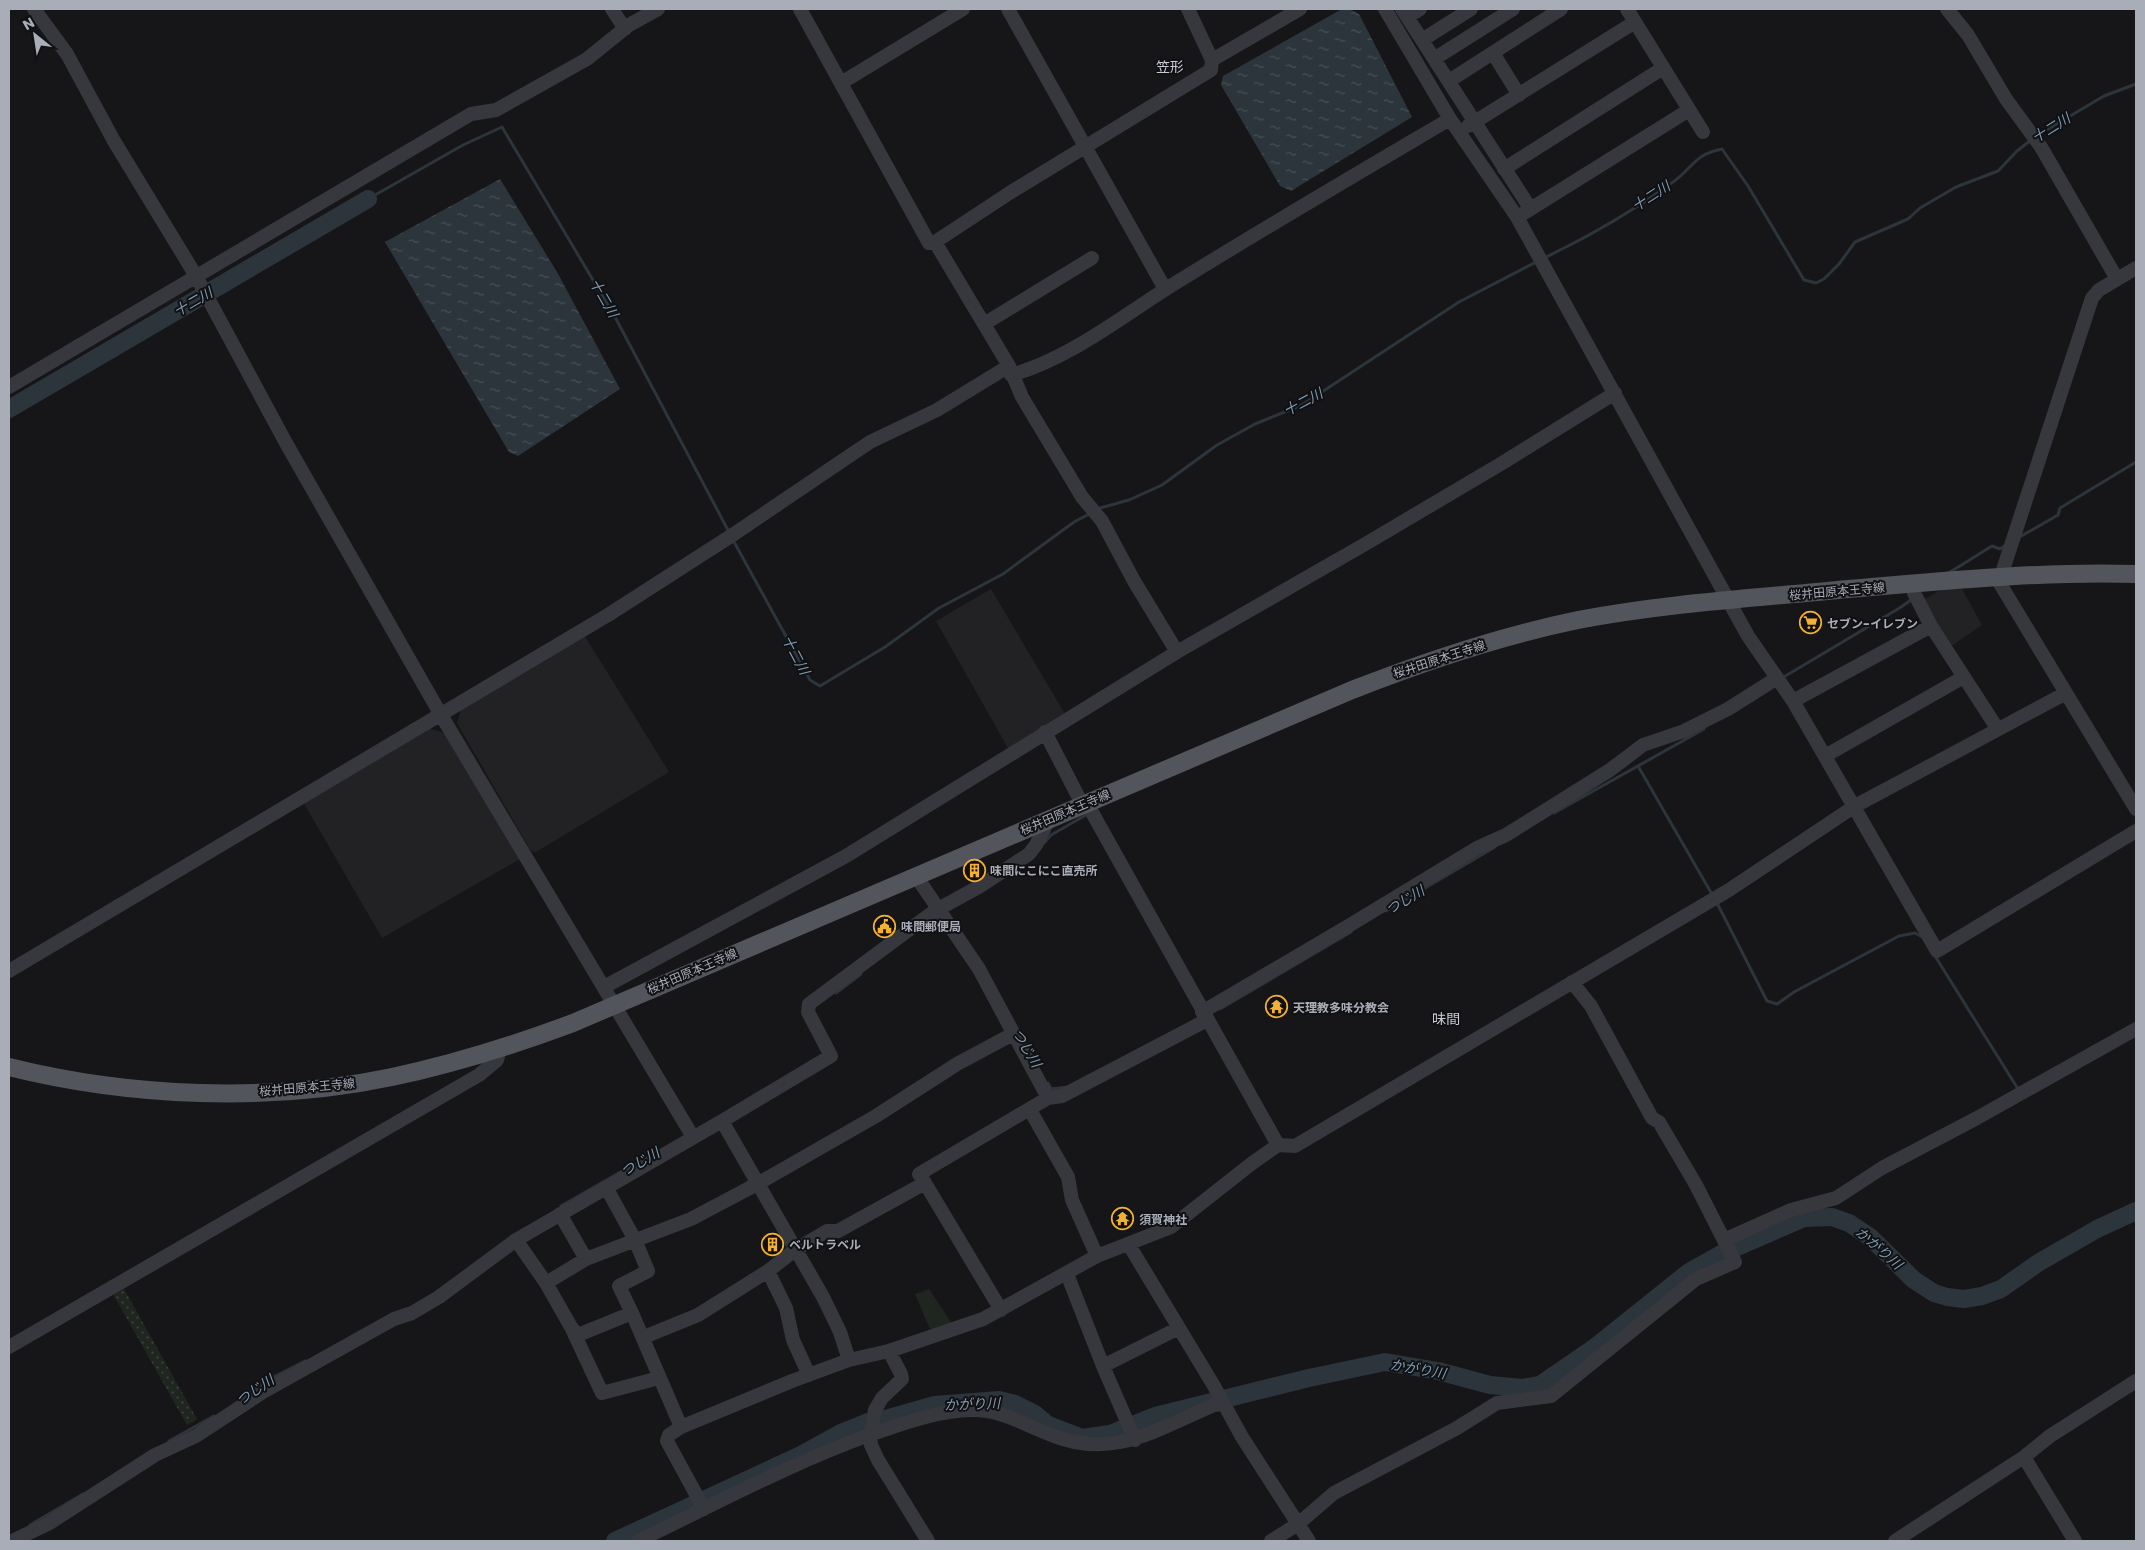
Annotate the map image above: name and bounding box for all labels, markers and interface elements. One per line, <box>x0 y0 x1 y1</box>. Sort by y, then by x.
north arrow <box>10 10 60 60</box>
text: N <box>19 12 38 35</box>
district label: 笠形 <box>1156 57 1184 77</box>
water label: 十二川 <box>2028 107 2076 148</box>
water label: 十二川 <box>1628 175 1676 216</box>
water label: 十二川 <box>585 275 624 323</box>
water label: 十二川 <box>170 282 218 321</box>
water label: 十二川 <box>1280 382 1328 421</box>
street label: 桜井田原本王寺線 <box>1788 578 1886 604</box>
supermarket icon: セブン-イレブン <box>1799 611 1823 635</box>
place label: セブン-イレブン <box>1827 615 1918 632</box>
water label: 十二川 <box>777 632 816 680</box>
street label: 桜井田原本王寺線 <box>1391 636 1487 682</box>
street label: 桜井田原本王寺線 <box>1017 785 1113 839</box>
building icon: 味間にこにこ直売所 <box>962 858 986 882</box>
place label: 味間にこにこ直売所 <box>990 862 1098 879</box>
water label: つじ川 <box>1382 880 1430 919</box>
public building icon: 味間郵便局 <box>873 914 897 938</box>
place label: 味間郵便局 <box>901 918 961 935</box>
street label: 桜井田原本王寺線 <box>644 944 740 998</box>
temple icon: 天理教多味分教会 <box>1265 995 1289 1019</box>
place label: 天理教多味分教会 <box>1293 999 1389 1016</box>
district label: 味間 <box>1432 1009 1460 1029</box>
water label: つじ川 <box>1008 1025 1047 1073</box>
street label: 桜井田原本王寺線 <box>258 1074 356 1100</box>
water label: つじ川 <box>617 1142 665 1181</box>
temple icon: 須賀神社 <box>1111 1207 1135 1231</box>
place label: 須賀神社 <box>1139 1211 1187 1228</box>
water label: かがり川 <box>1851 1222 1908 1275</box>
building icon: ベルトラベル <box>761 1232 785 1256</box>
place label: ベルトラベル <box>789 1236 861 1253</box>
water label: かがり川 <box>1389 1354 1449 1384</box>
water label: つじ川 <box>232 1369 280 1410</box>
water label: かがり川 <box>944 1393 1002 1415</box>

